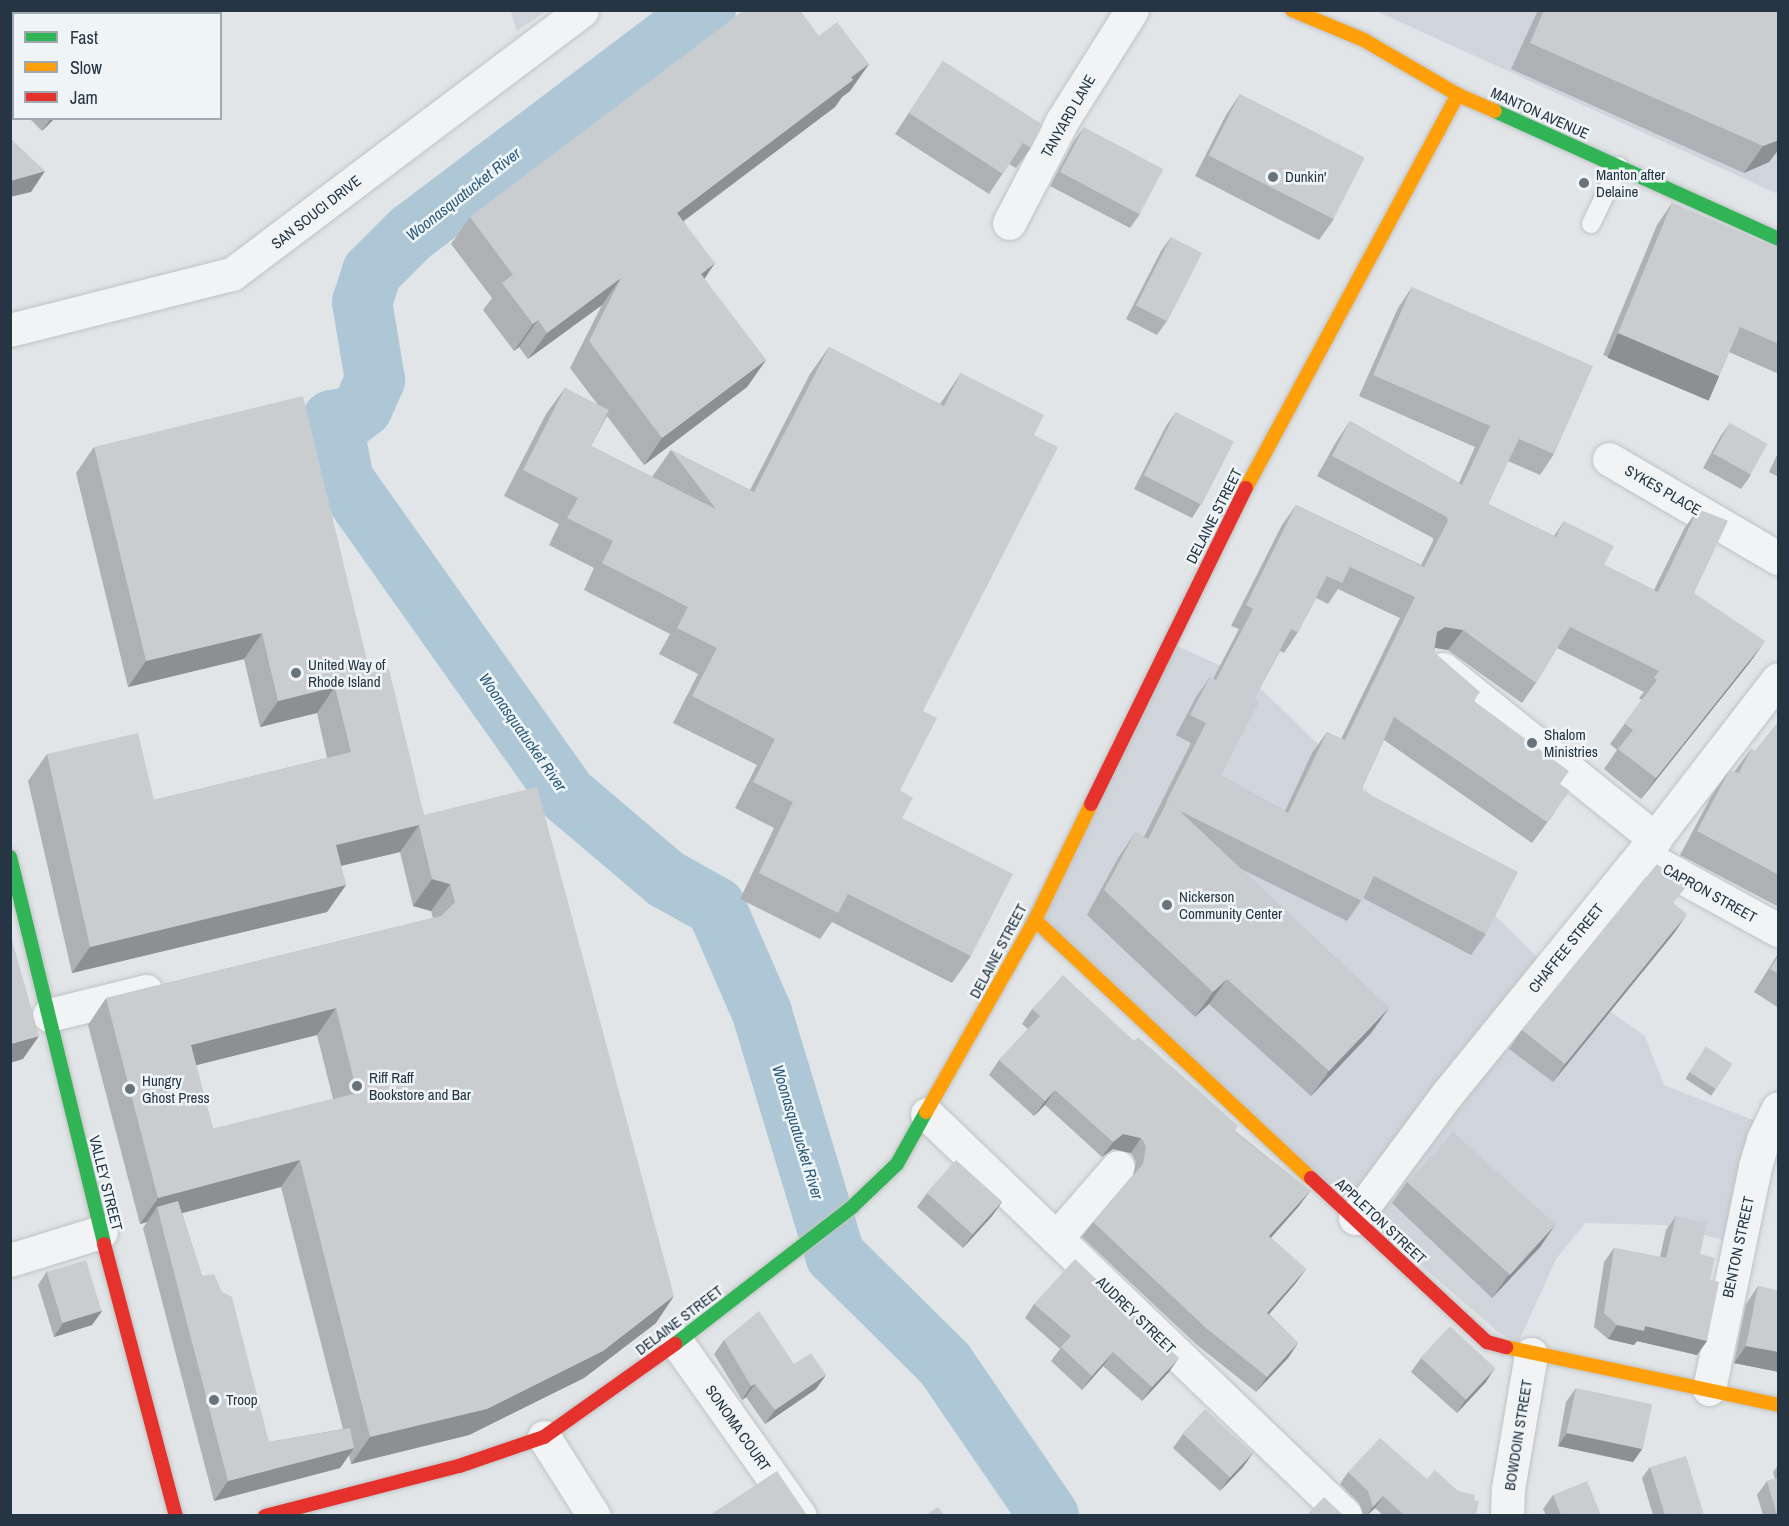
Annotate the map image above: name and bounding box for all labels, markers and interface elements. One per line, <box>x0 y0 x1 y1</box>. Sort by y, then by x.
legend <box>12 12 222 120</box>
text: Fast <box>70 25 98 50</box>
text: Slow <box>70 55 102 80</box>
street label: TANYARD LANE <box>1037 71 1099 161</box>
street label: MANTON AVENUE <box>1488 83 1592 143</box>
text: Jam <box>70 85 98 110</box>
water label: Woonasquatucket River <box>402 143 524 245</box>
place label: Manton after Delaine <box>1596 165 1665 200</box>
place label: Dunkin' <box>1285 168 1326 186</box>
marker: Dunkin' <box>1266 170 1280 184</box>
street label: SAN SOUCI DRIVE <box>268 171 364 253</box>
marker: Manton after Delaine <box>1577 176 1591 190</box>
street label: SYKES PLACE <box>1622 461 1704 519</box>
street label: DELAINE STREET <box>1182 465 1246 567</box>
place label: United Way of Rhode Island <box>308 655 385 690</box>
marker: United Way of Rhode Island <box>289 666 303 680</box>
water label: Woonasquatucket River <box>475 669 571 795</box>
place label: Shalom Ministries <box>1544 725 1598 760</box>
marker: Shalom Ministries <box>1525 736 1539 750</box>
street label: CAPRON STREET <box>1660 860 1760 926</box>
place label: Nickerson Community Center <box>1179 887 1282 922</box>
marker: Nickerson Community Center <box>1160 898 1174 912</box>
street label: CHAFFEE STREET <box>1525 900 1607 996</box>
street label: DELAINE STREET <box>966 901 1030 1001</box>
water label: Woonasquatucket River <box>768 1062 828 1202</box>
place label: Riff Raff Bookstore and Bar <box>369 1068 471 1103</box>
place label: Hungry Ghost Press <box>142 1071 210 1106</box>
marker: Riff Raff Bookstore and Bar <box>350 1079 364 1093</box>
marker: Hungry Ghost Press <box>123 1082 137 1096</box>
street label: VALLEY STREET <box>85 1133 127 1233</box>
street label: APPLETON STREET <box>1332 1174 1430 1268</box>
street label: BENTON STREET <box>1718 1195 1758 1299</box>
street label: AUDREY STREET <box>1093 1273 1179 1357</box>
street label: DELAINE STREET <box>632 1281 726 1359</box>
street label: BOWDOIN STREET <box>1500 1378 1536 1492</box>
street label: SONOMA COURT <box>701 1381 775 1475</box>
place label: Troop <box>226 1391 258 1409</box>
marker: Troop <box>207 1393 221 1407</box>

